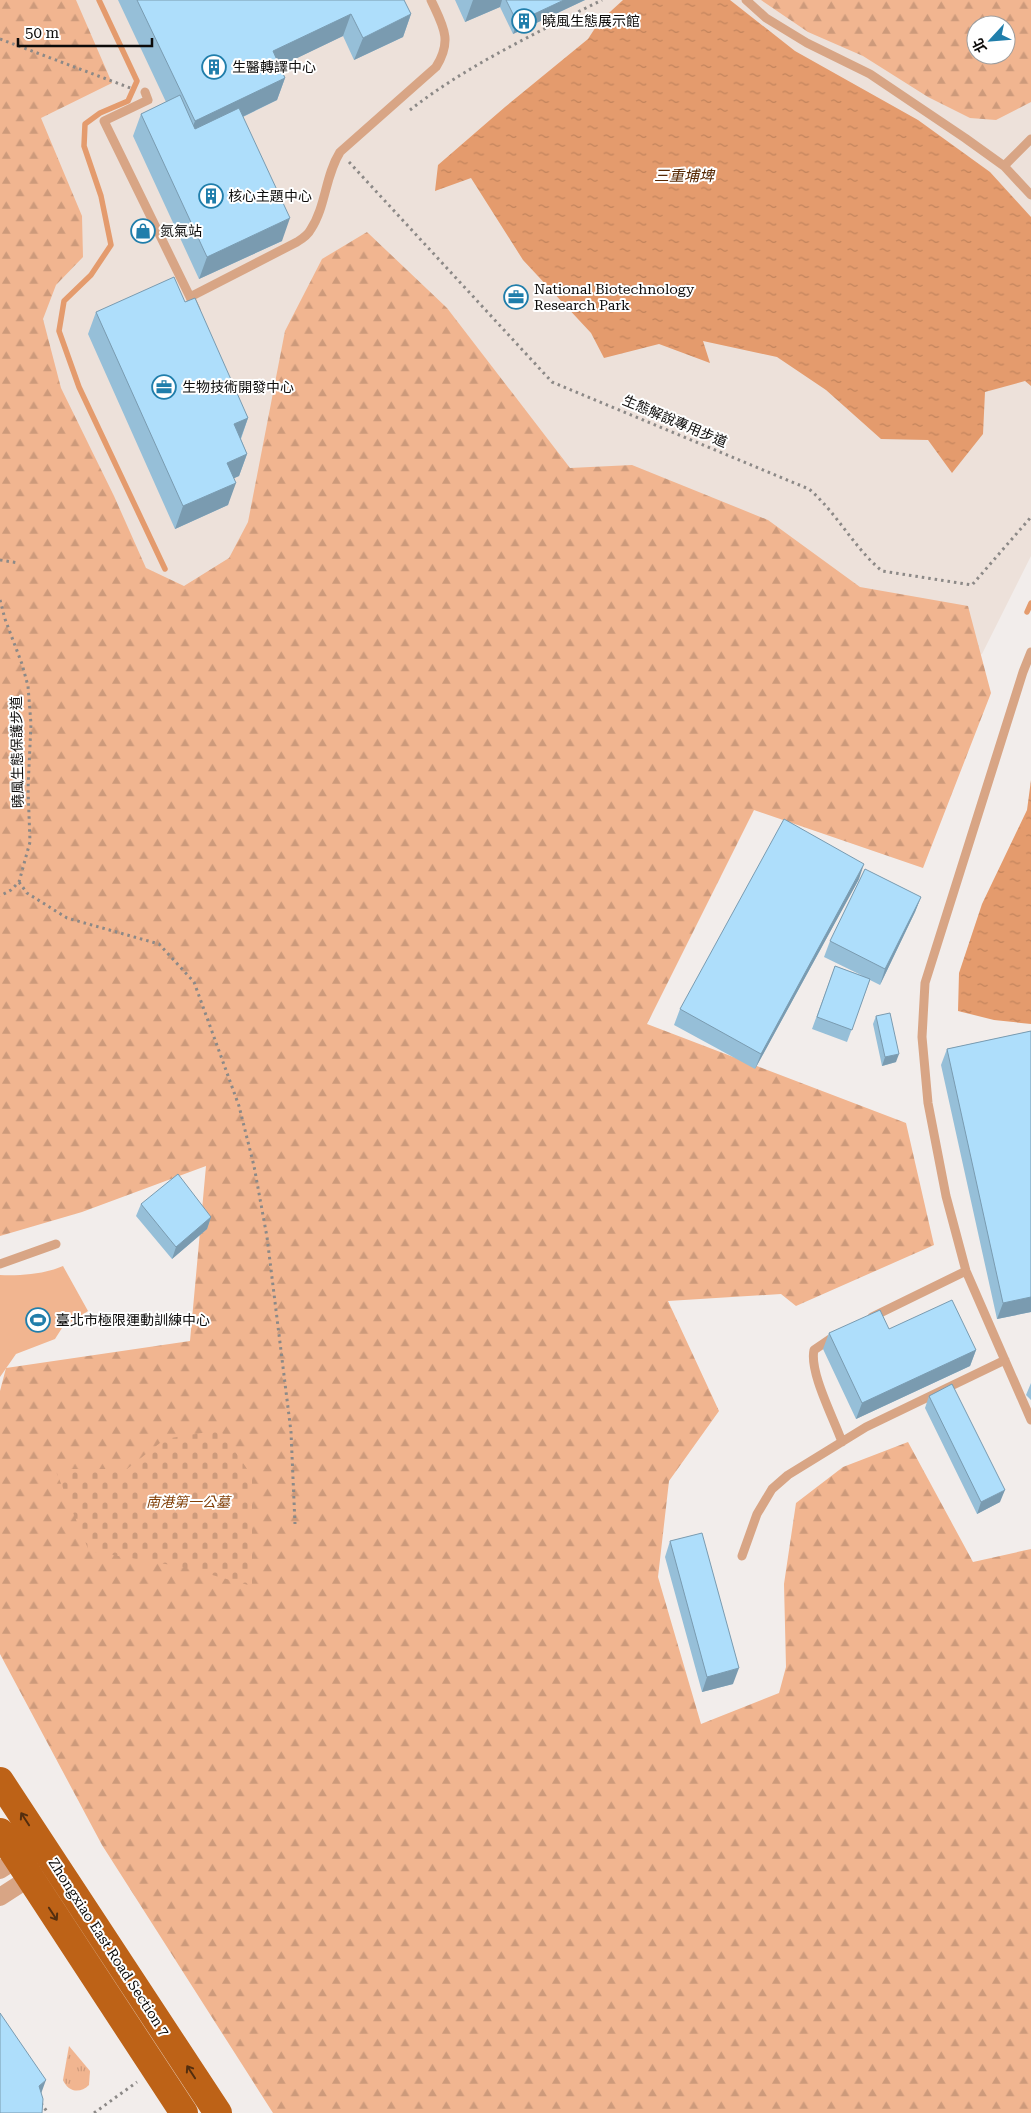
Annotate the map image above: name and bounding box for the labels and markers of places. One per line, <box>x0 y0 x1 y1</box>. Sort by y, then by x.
building icon: 曉風生態展示館 <box>511 8 537 34</box>
place label: 曉風生態展示館 <box>542 13 640 29</box>
building icon: 生醫轉譯中心 <box>201 54 227 80</box>
place label: 生醫轉譯中心 <box>232 59 316 75</box>
building icon: 核心主題中心 <box>198 183 224 209</box>
place label: 核心主題中心 <box>228 188 312 204</box>
shop icon: 氮氣站 <box>130 218 156 244</box>
place label: 氮氣站 <box>160 223 202 239</box>
place label: National Biotechnology Research Park <box>534 281 695 313</box>
office icon: National Biotechnology Research Park <box>503 284 529 310</box>
office icon: 生物技術開發中心 <box>151 374 177 400</box>
place label: 生物技術開發中心 <box>182 379 294 395</box>
sports icon: 臺北市極限運動訓練中心 <box>25 1307 51 1333</box>
place label: 臺北市極限運動訓練中心 <box>56 1312 210 1328</box>

